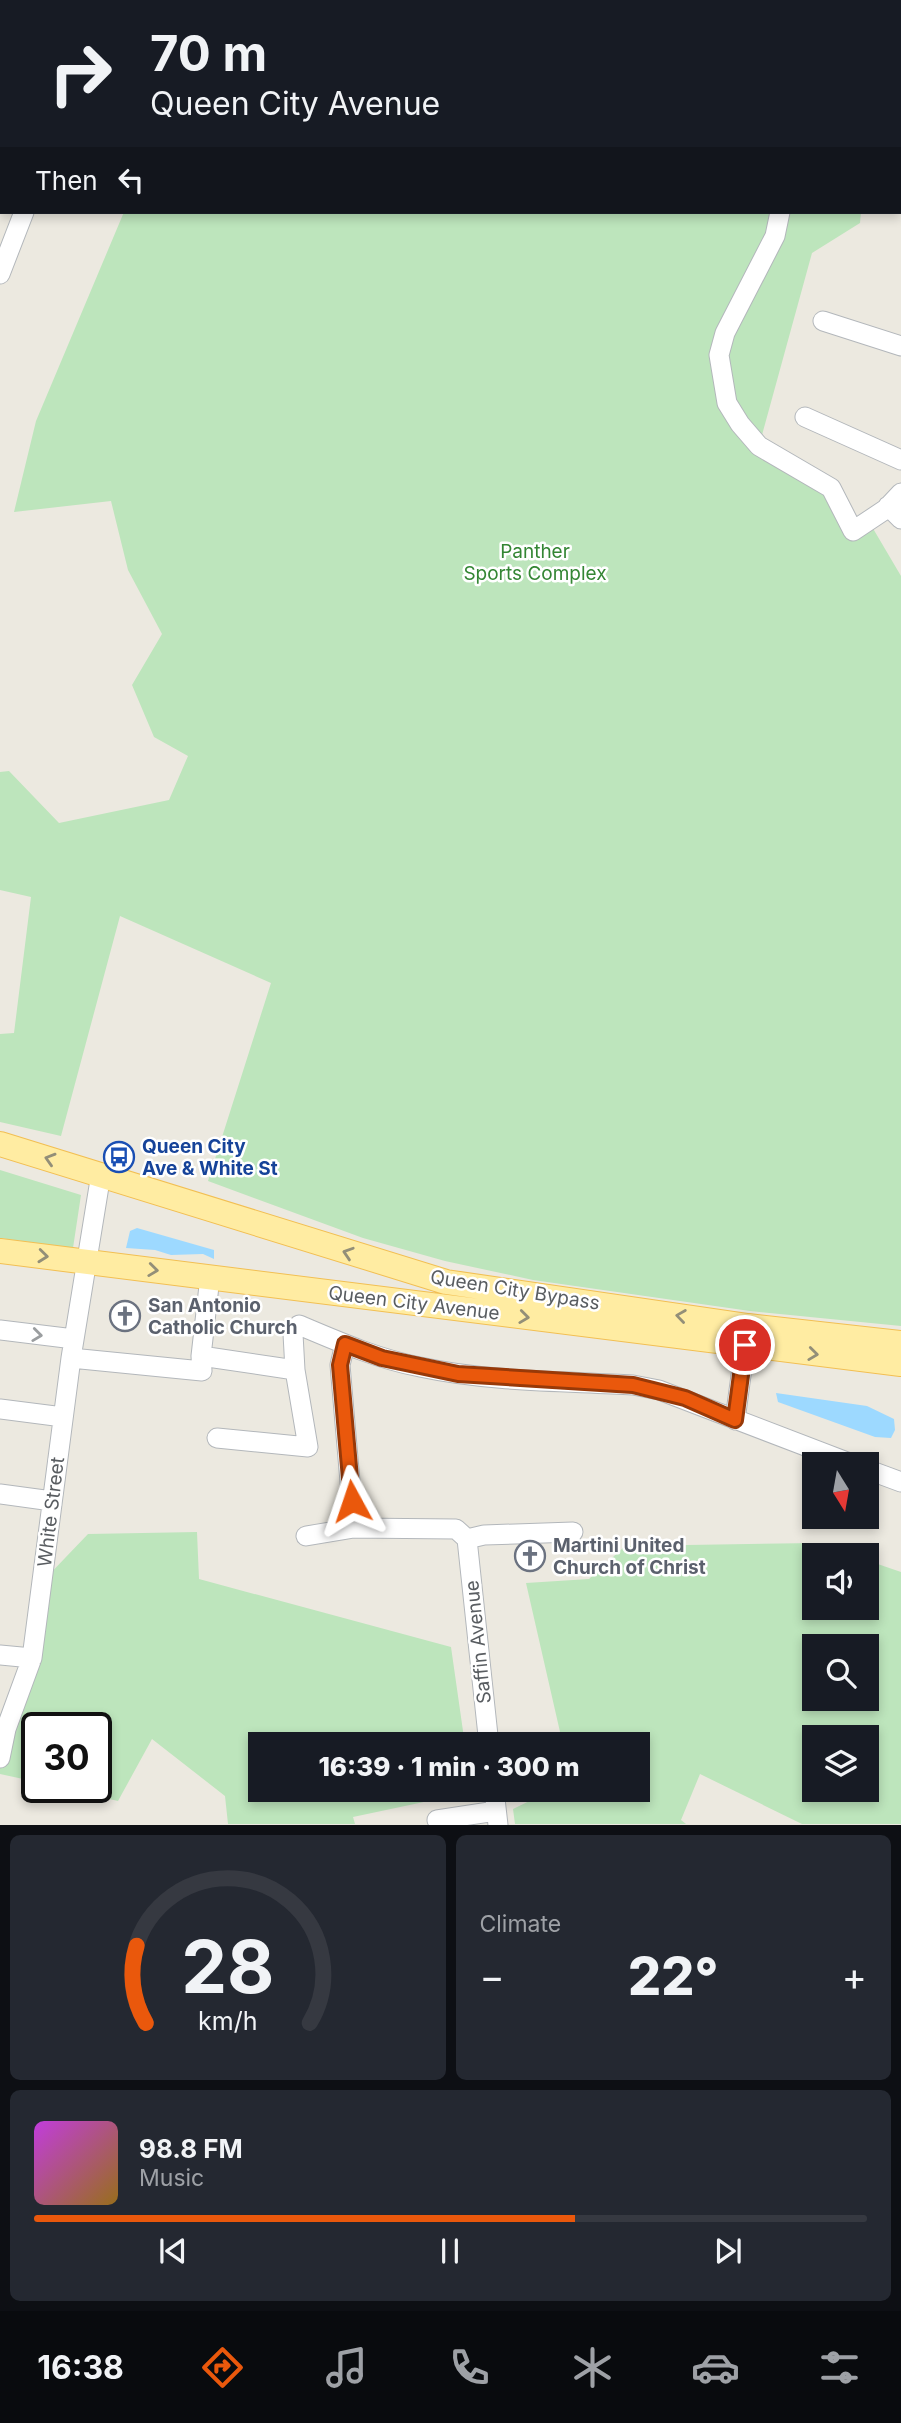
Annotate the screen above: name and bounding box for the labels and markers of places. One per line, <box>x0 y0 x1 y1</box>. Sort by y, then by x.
place label: Queen City Ave & White St <box>142 1135 278 1180</box>
bus stop icon: Queen City Ave & White St <box>102 1140 136 1174</box>
place label: San Antonio Catholic Church <box>148 1294 298 1339</box>
church icon: San Antonio Catholic Church <box>108 1299 142 1333</box>
pin <box>715 1315 775 1375</box>
place label: Martini United Church of Christ <box>553 1534 706 1579</box>
church icon: Martini United Church of Christ <box>513 1539 547 1573</box>

